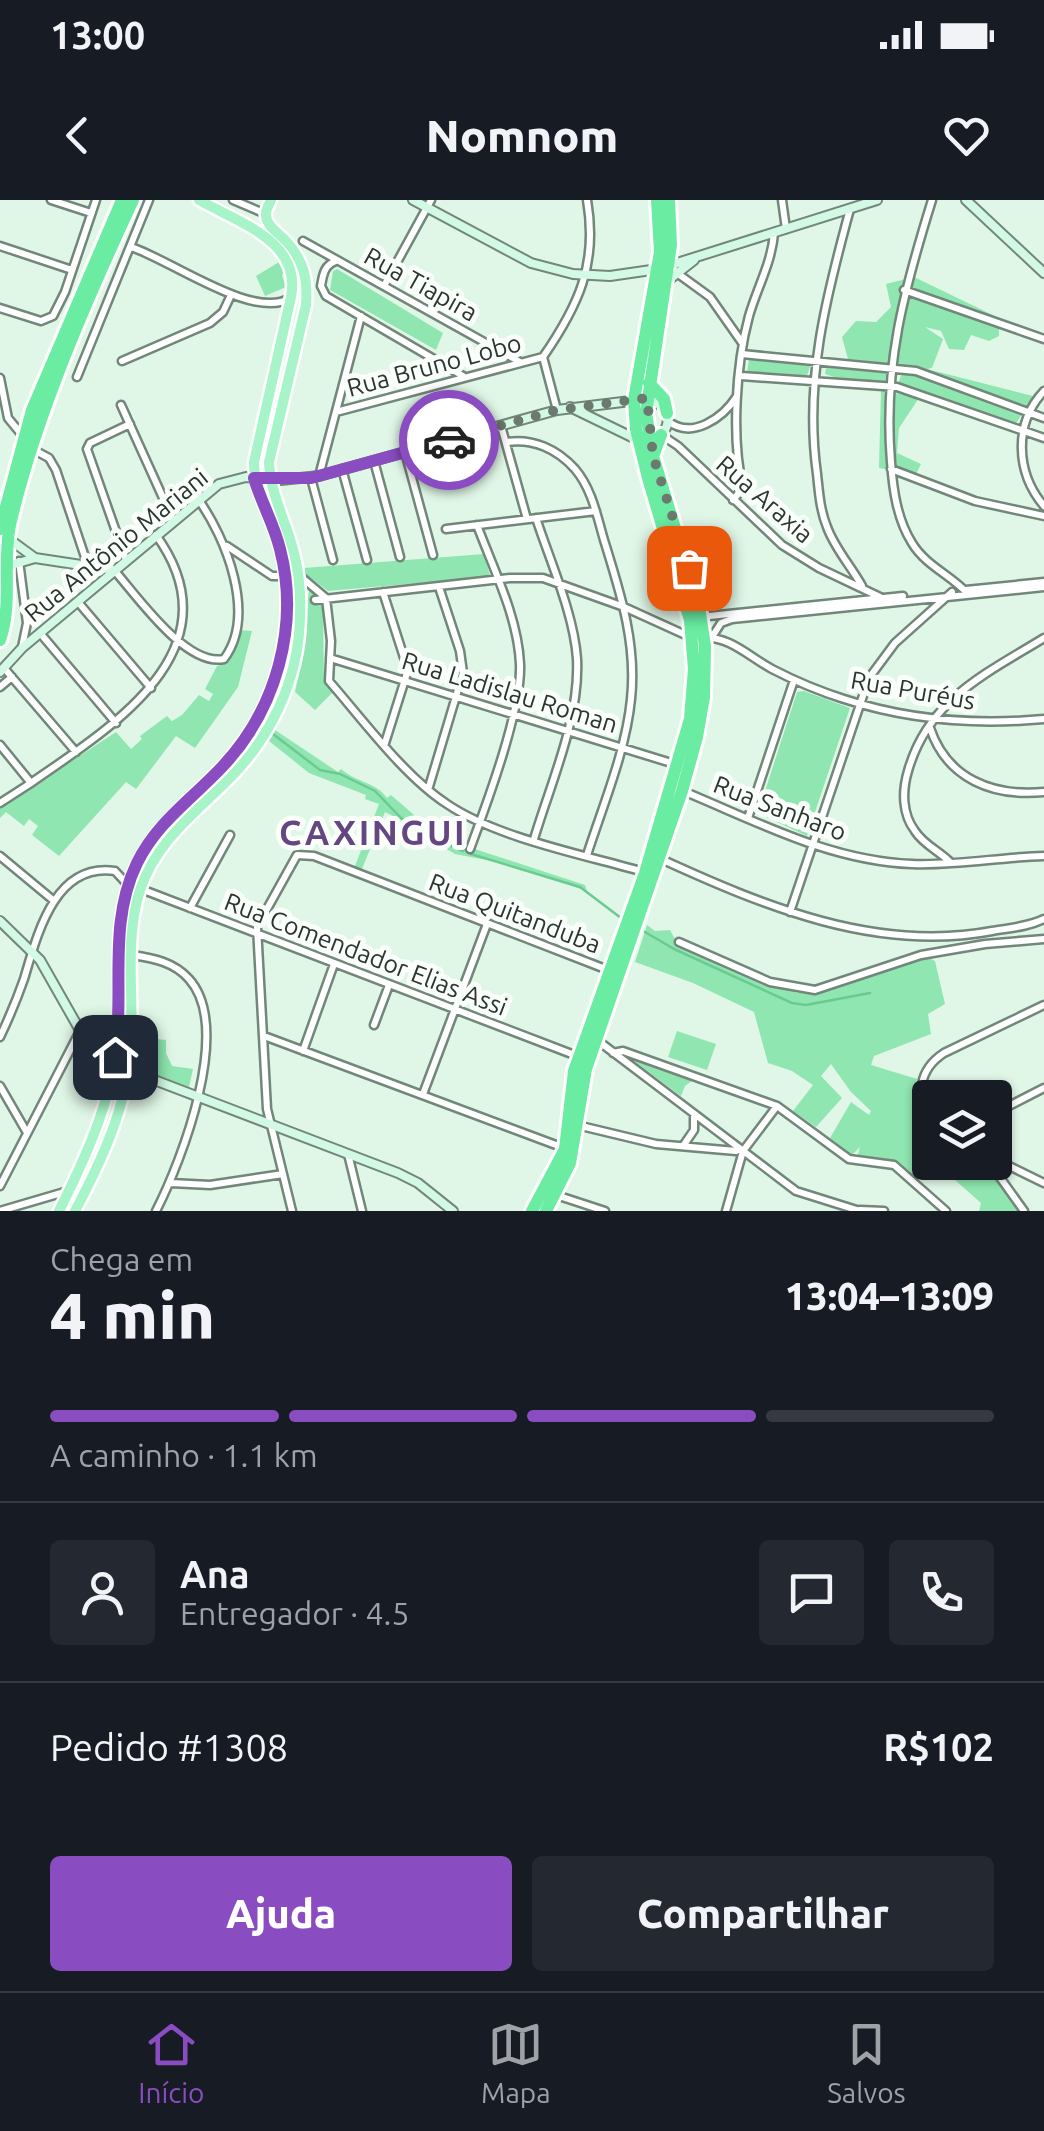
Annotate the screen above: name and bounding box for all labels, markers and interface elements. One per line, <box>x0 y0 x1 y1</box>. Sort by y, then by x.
text: 13:00 <box>50 14 145 56</box>
icon: back <box>50 108 105 163</box>
icon: heart <box>939 108 994 163</box>
text: Nomnom <box>426 110 618 161</box>
street label: Rua Tiapira <box>360 242 482 326</box>
street label: Rua Bruno Lobo <box>344 328 524 402</box>
courier <box>399 390 499 490</box>
icon: car <box>422 413 477 468</box>
street label: Rua Araxia <box>711 450 819 548</box>
street label: Rua Antônio Mariani <box>19 463 213 627</box>
pin <box>647 526 732 611</box>
icon: bag <box>662 541 717 596</box>
street label: Rua Ladislau Roman <box>399 646 621 738</box>
street label: Rua Puréus <box>849 665 977 715</box>
street label: Rua Sanharo <box>710 770 850 846</box>
district label: CAXINGUI <box>279 812 467 852</box>
street label: Rua Quitanduba <box>425 867 605 959</box>
street label: Rua Comendador Elias Assi <box>221 887 511 1021</box>
pin <box>73 1015 158 1100</box>
icon: home <box>88 1030 143 1085</box>
map controls <box>912 1080 1012 1180</box>
button: layers <box>912 1080 1012 1180</box>
text: Chega em <box>50 1241 193 1277</box>
text: 13:04–13:09 <box>785 1275 994 1317</box>
text: 4 min <box>50 1278 215 1351</box>
text: A caminho · 1.1 km <box>50 1437 318 1473</box>
button: person <box>50 1540 155 1645</box>
button: chat <box>759 1540 864 1645</box>
button: phone <box>889 1540 994 1645</box>
text: Ana <box>180 1553 250 1595</box>
text: Entregador · 4.5 <box>180 1595 409 1631</box>
text: Pedido #1308 <box>50 1726 288 1768</box>
text: R$102 <box>883 1726 994 1768</box>
button: Ajuda <box>50 1856 512 1971</box>
button: Compartilhar <box>532 1856 994 1971</box>
tab: Início <box>138 2017 204 2108</box>
tab: Mapa <box>481 2017 551 2108</box>
tab: Salvos <box>827 2017 906 2108</box>

